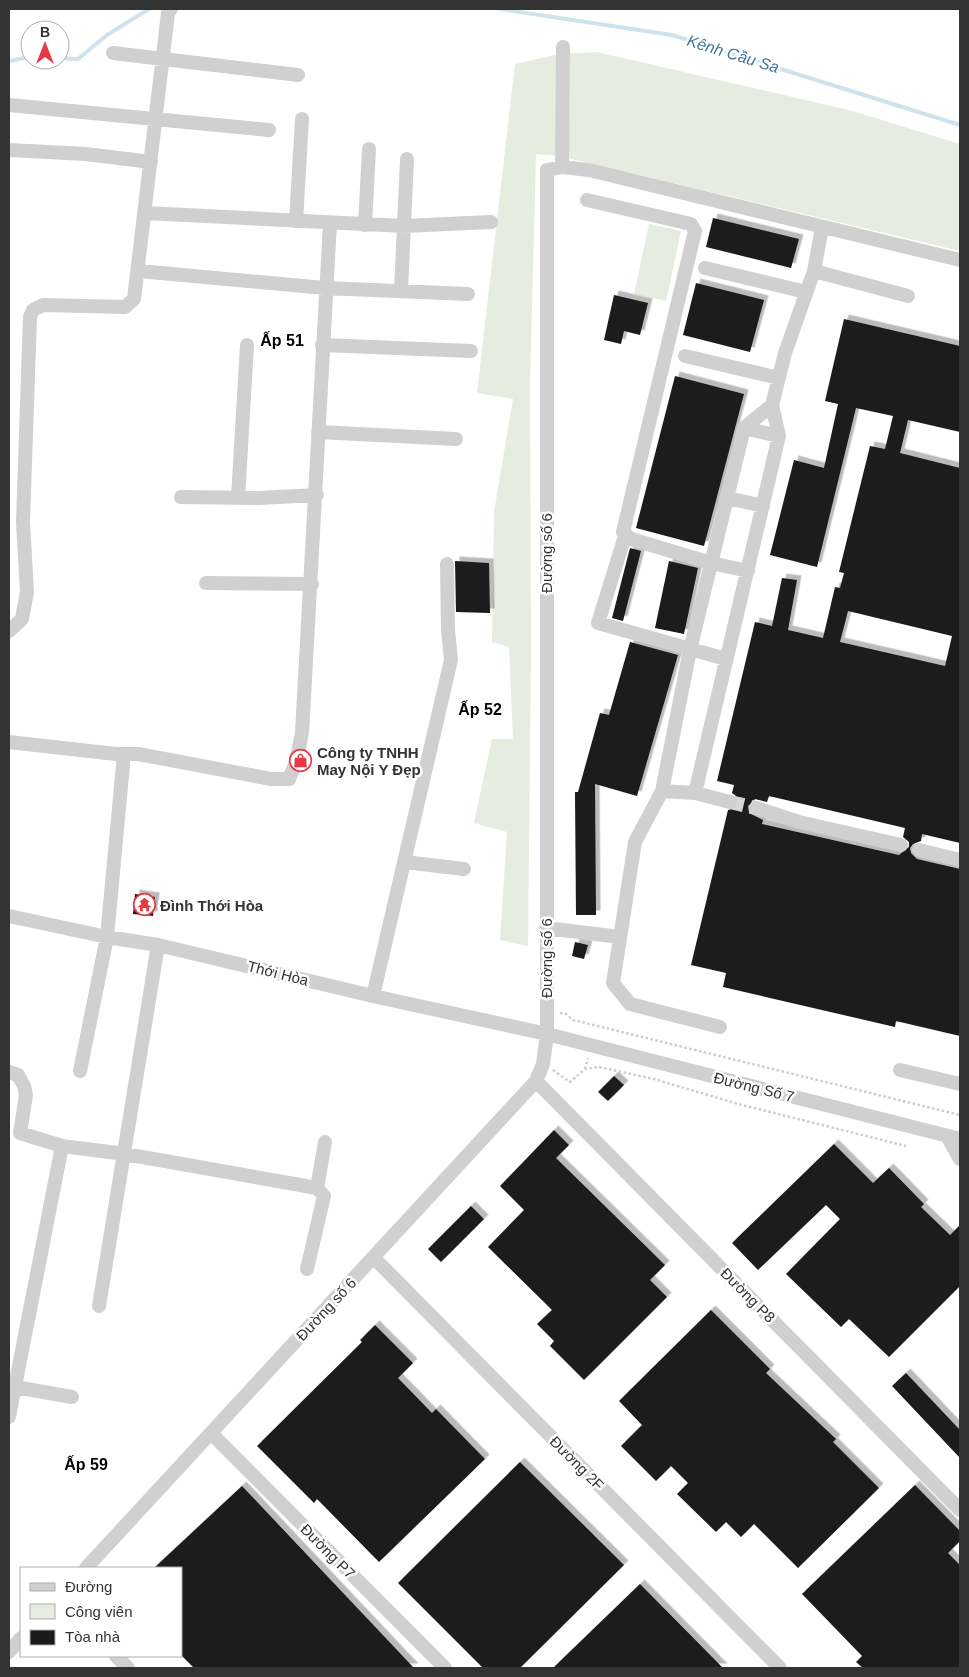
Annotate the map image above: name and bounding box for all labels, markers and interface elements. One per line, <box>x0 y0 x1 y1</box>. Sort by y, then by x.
north arrow <box>20 20 70 70</box>
text: B <box>40 24 50 40</box>
water label: Kênh Cầu Sa <box>685 32 781 76</box>
district label: Ấp 51 <box>260 331 304 349</box>
street label: Đường số 6 <box>538 513 555 593</box>
district label: Ấp 52 <box>458 700 502 718</box>
place label: Công ty TNHH May Nội Y Đẹp <box>317 744 421 778</box>
shop icon: Công ty TNHH May Nội Y Đẹp <box>289 749 313 773</box>
temple icon: Đình Thới Hòa <box>132 893 156 917</box>
place label: Đình Thới Hòa <box>160 897 264 914</box>
street label: Đường số 6 <box>538 918 555 998</box>
street label: Thới Hòa <box>246 957 311 989</box>
street label: Đường Số 7 <box>712 1069 796 1105</box>
street label: Đường P8 <box>717 1264 779 1326</box>
street label: Đường số 6 <box>293 1274 359 1344</box>
street label: Đường 2F <box>547 1433 607 1493</box>
district label: Ấp 59 <box>64 1455 108 1473</box>
street label: Đường P7 <box>297 1520 359 1582</box>
legend <box>20 1567 182 1657</box>
text: Đường <box>65 1578 112 1595</box>
text: Công viên <box>65 1603 133 1620</box>
text: Tòa nhà <box>65 1628 121 1645</box>

